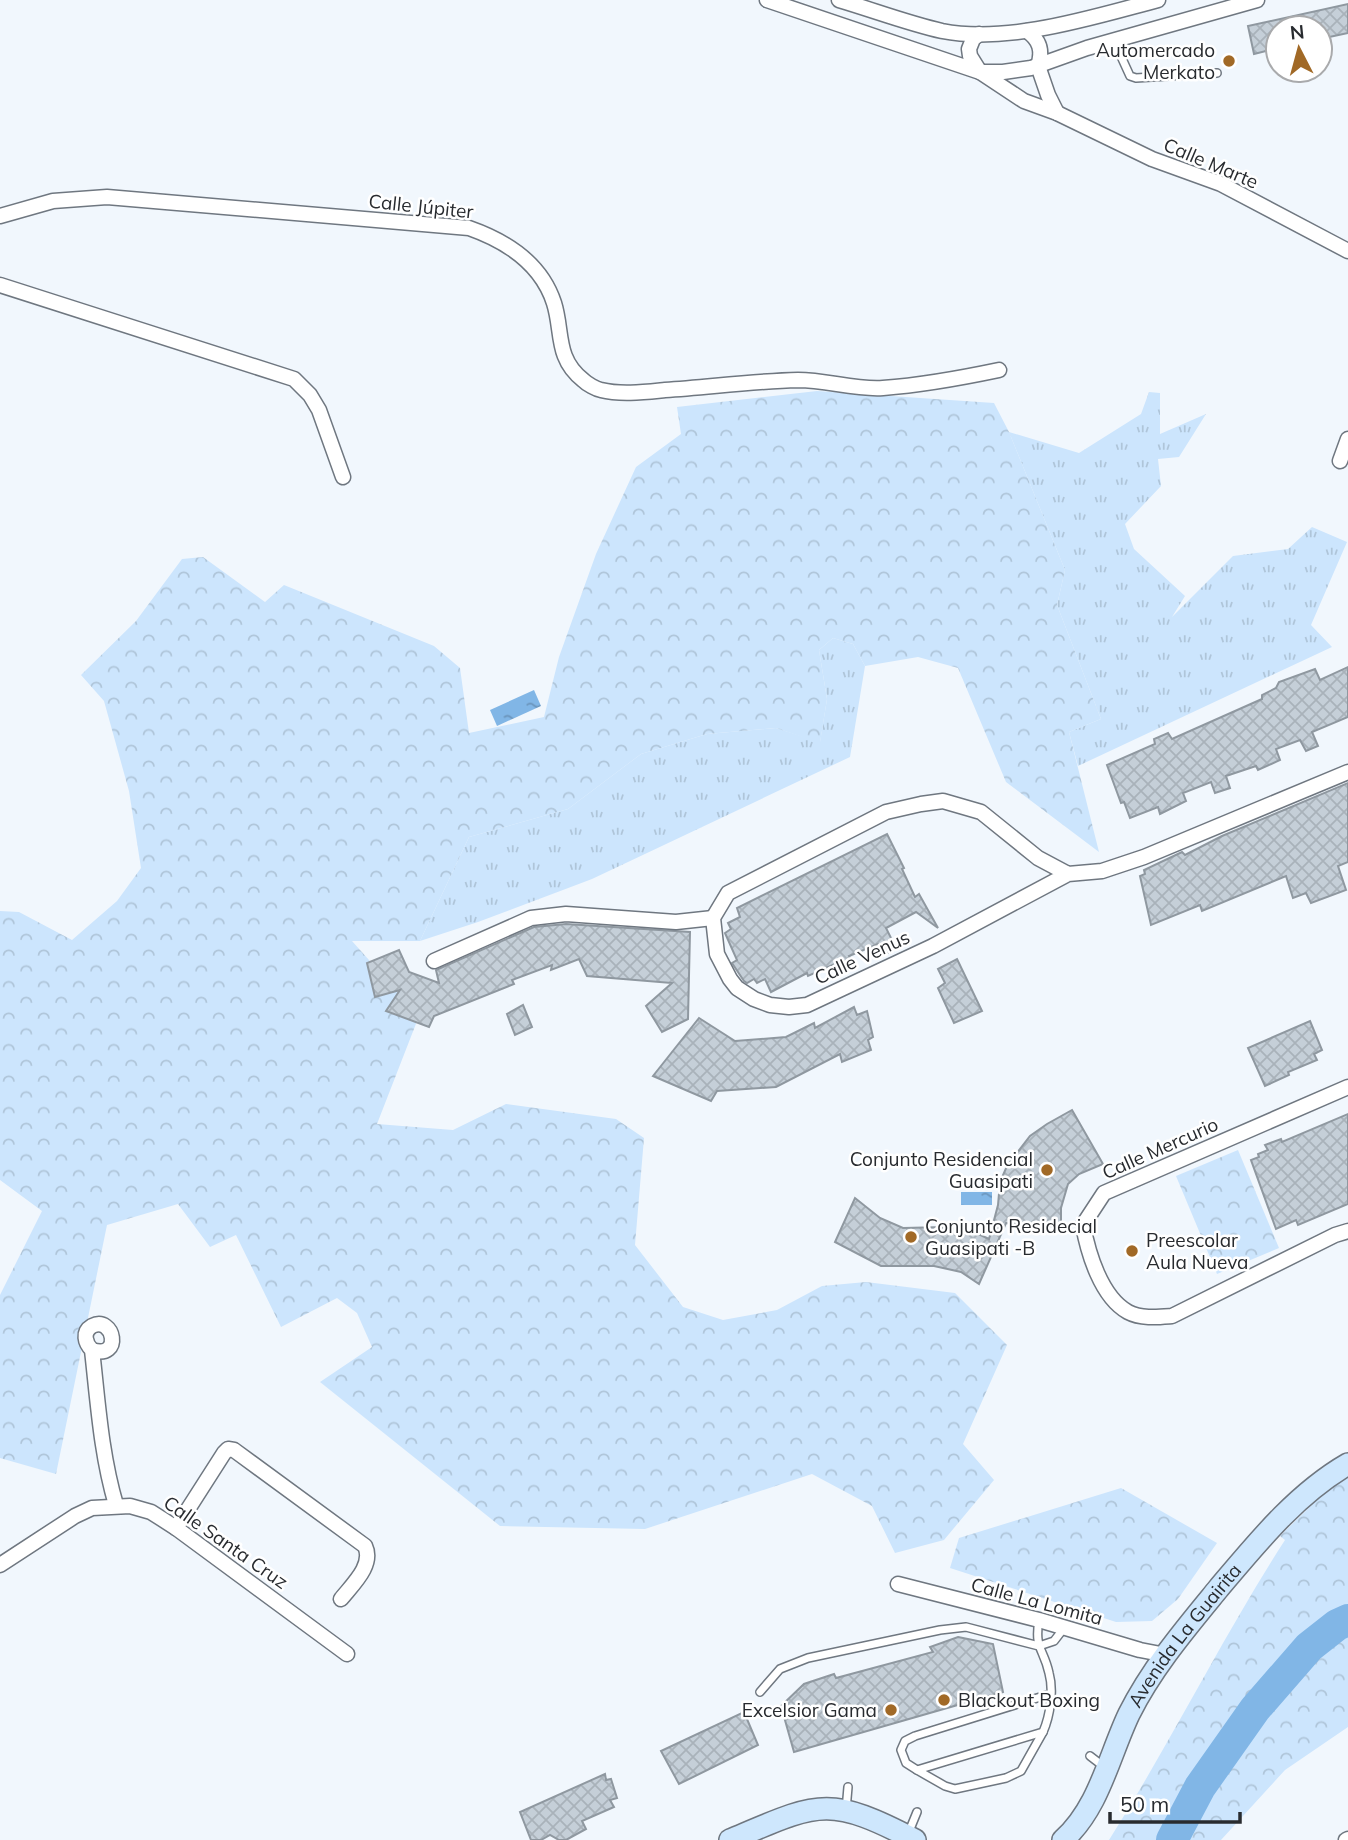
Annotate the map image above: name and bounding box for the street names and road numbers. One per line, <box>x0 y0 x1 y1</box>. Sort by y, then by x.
street label: Calle Marte <box>1160 132 1262 194</box>
street label: Calle Júpiter <box>367 189 475 223</box>
street label: Calle Venus <box>811 924 913 990</box>
street label: Calle Mercurio <box>1098 1112 1222 1184</box>
street label: Calle Santa Cruz <box>159 1490 293 1594</box>
street label: Avenida La Guairita <box>1123 1559 1246 1712</box>
street label: Calle La Lomita <box>968 1572 1106 1630</box>

